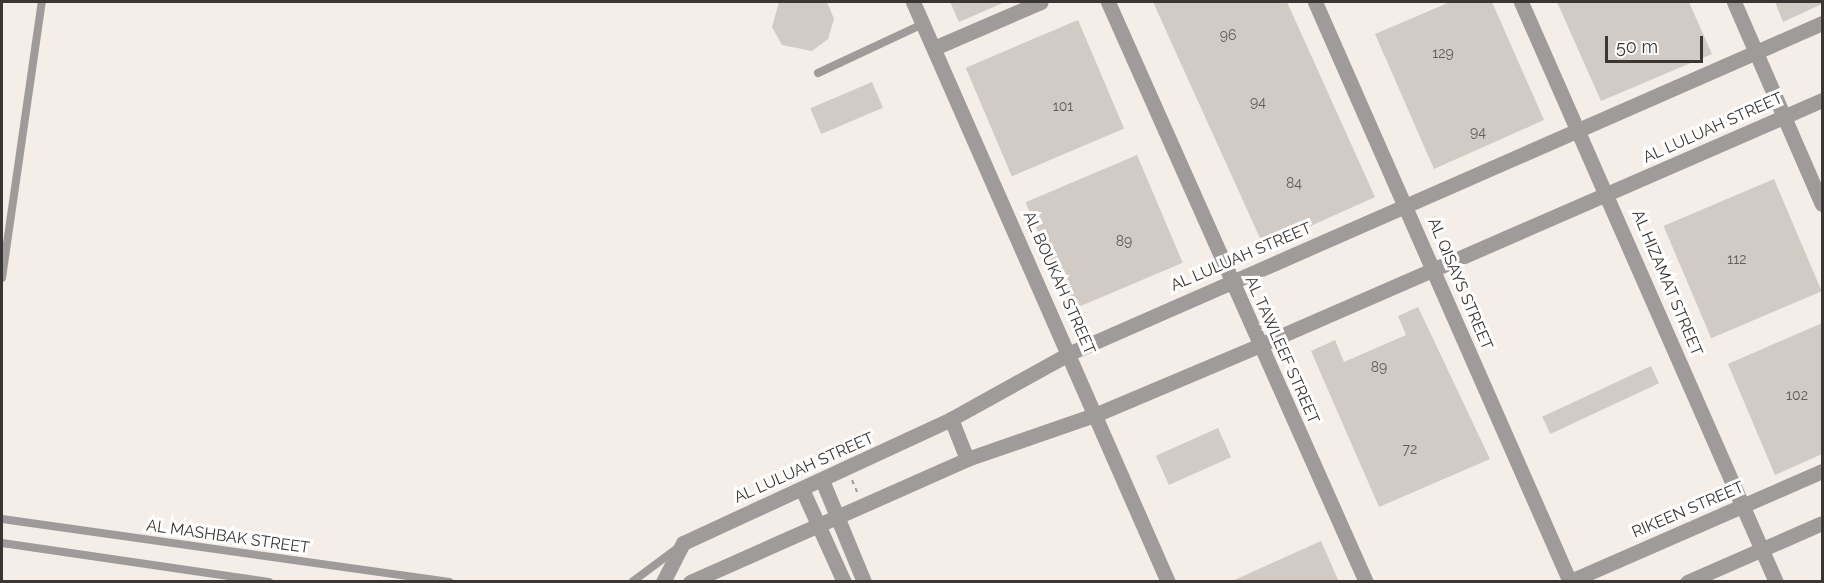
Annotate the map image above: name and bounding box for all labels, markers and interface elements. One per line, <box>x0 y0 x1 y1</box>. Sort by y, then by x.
scale bar <box>1608 24 1706 62</box>
house number: 96 <box>1220 27 1236 43</box>
text: 50 m <box>1616 36 1658 57</box>
house number: 129 <box>1432 45 1454 61</box>
street label: AL LULUAH STREET <box>1640 88 1786 168</box>
house number: 94 <box>1250 94 1266 110</box>
house number: 101 <box>1053 98 1073 114</box>
house number: 94 <box>1470 124 1486 140</box>
house number: 84 <box>1286 175 1302 191</box>
street label: AL HIZAMAT STREET <box>1627 207 1707 359</box>
street label: AL BOUKAH STREET <box>1019 208 1099 358</box>
street label: AL QISAYS STREET <box>1423 215 1497 353</box>
street label: AL LULUAH STREET <box>1168 219 1314 295</box>
house number: 89 <box>1116 233 1132 249</box>
house number: 112 <box>1727 251 1747 267</box>
street label: AL TAWLEEF STREET <box>1240 273 1324 427</box>
house number: 89 <box>1371 359 1387 375</box>
house number: 102 <box>1786 387 1808 403</box>
street label: AL LULUAH STREET <box>731 428 877 508</box>
house number: 72 <box>1403 441 1417 457</box>
street label: RIKEEN STREET <box>1629 478 1747 542</box>
street label: AL MASHBAK STREET <box>145 516 311 558</box>

